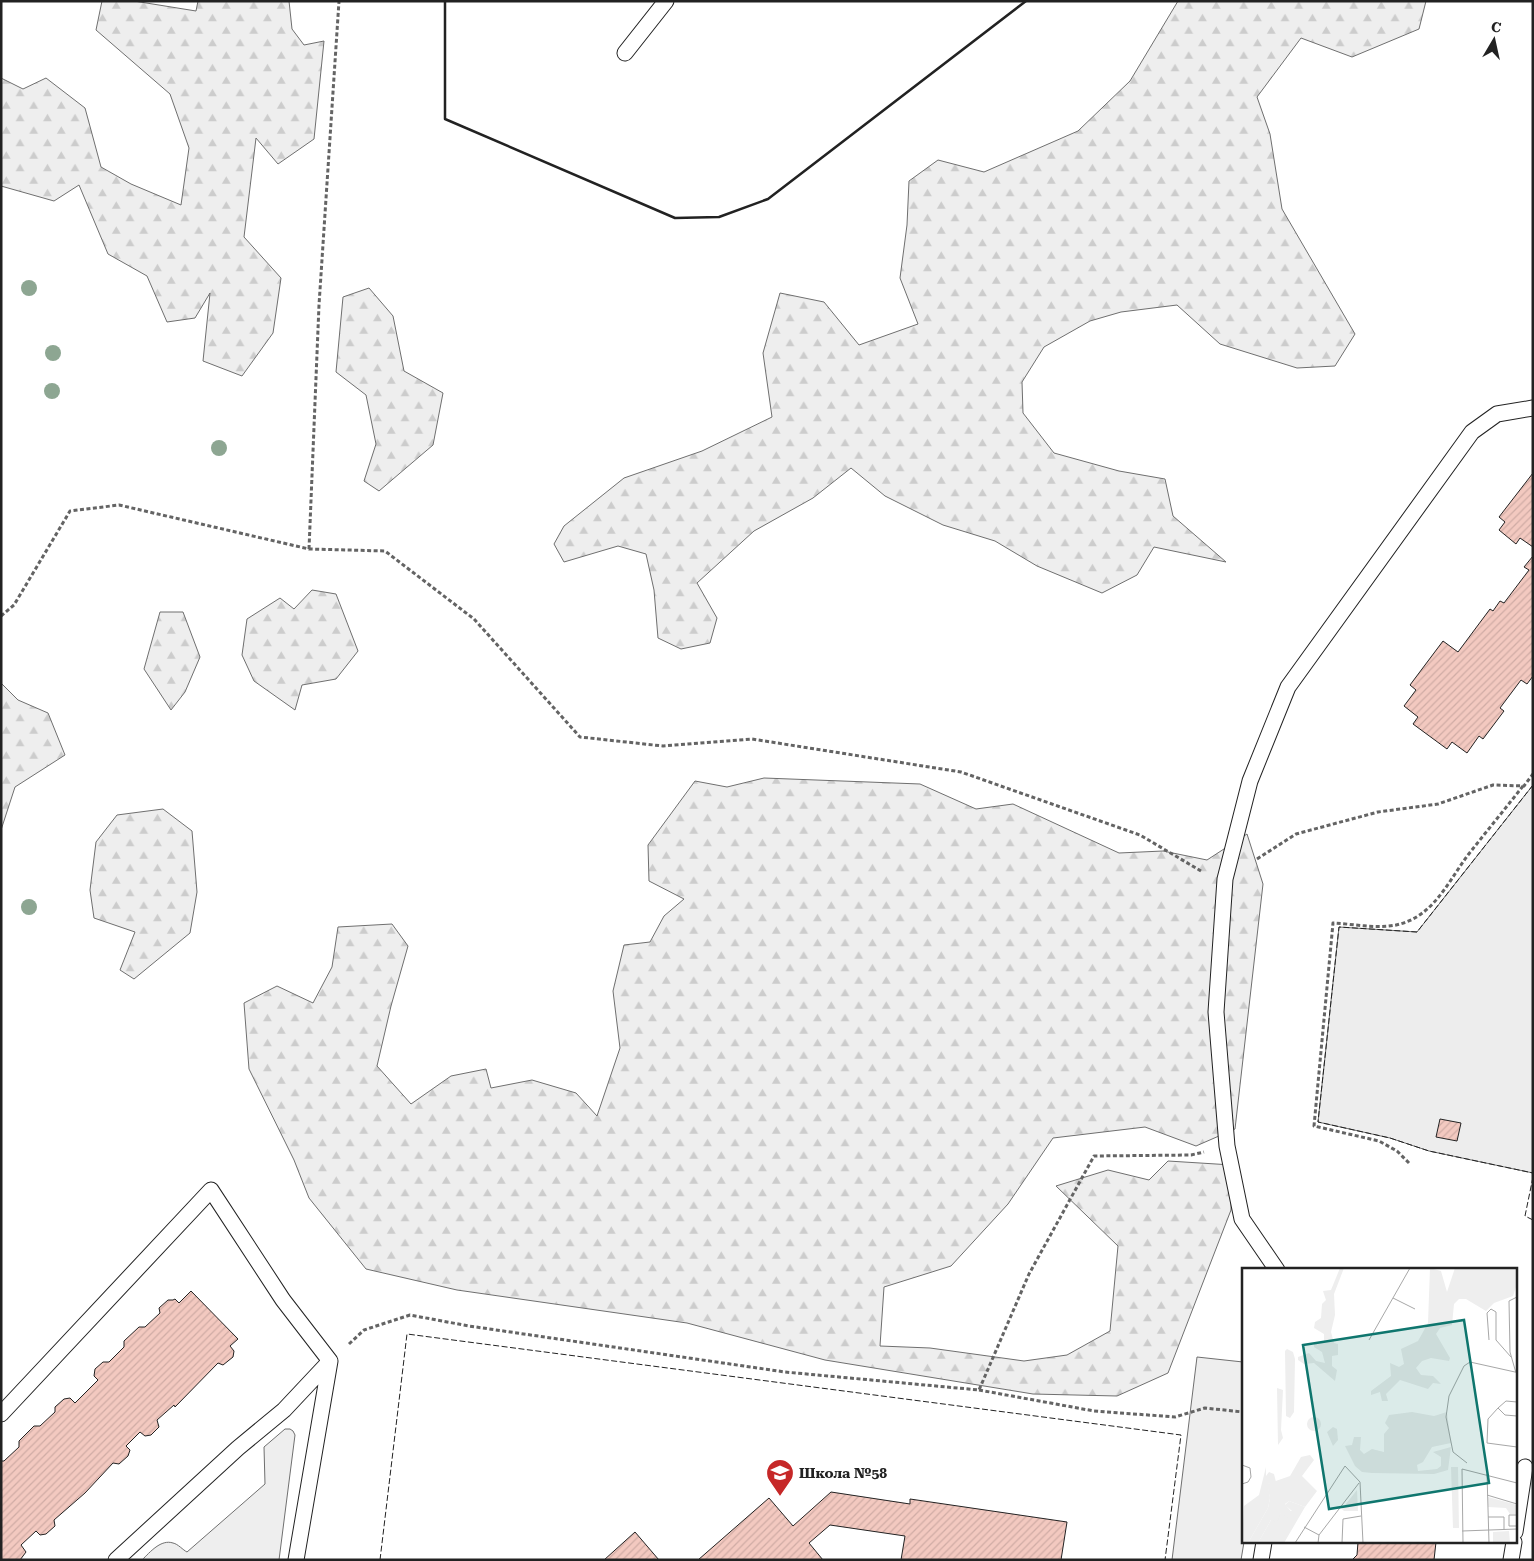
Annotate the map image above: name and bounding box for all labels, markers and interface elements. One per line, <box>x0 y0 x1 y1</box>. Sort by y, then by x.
north arrow <box>1469 15 1519 65</box>
text: С <box>1490 18 1502 36</box>
inset map <box>1242 1268 1516 1544</box>
school or university icon: Школа №58 <box>765 1458 795 1497</box>
place label: Школа №58 <box>799 1465 887 1481</box>

